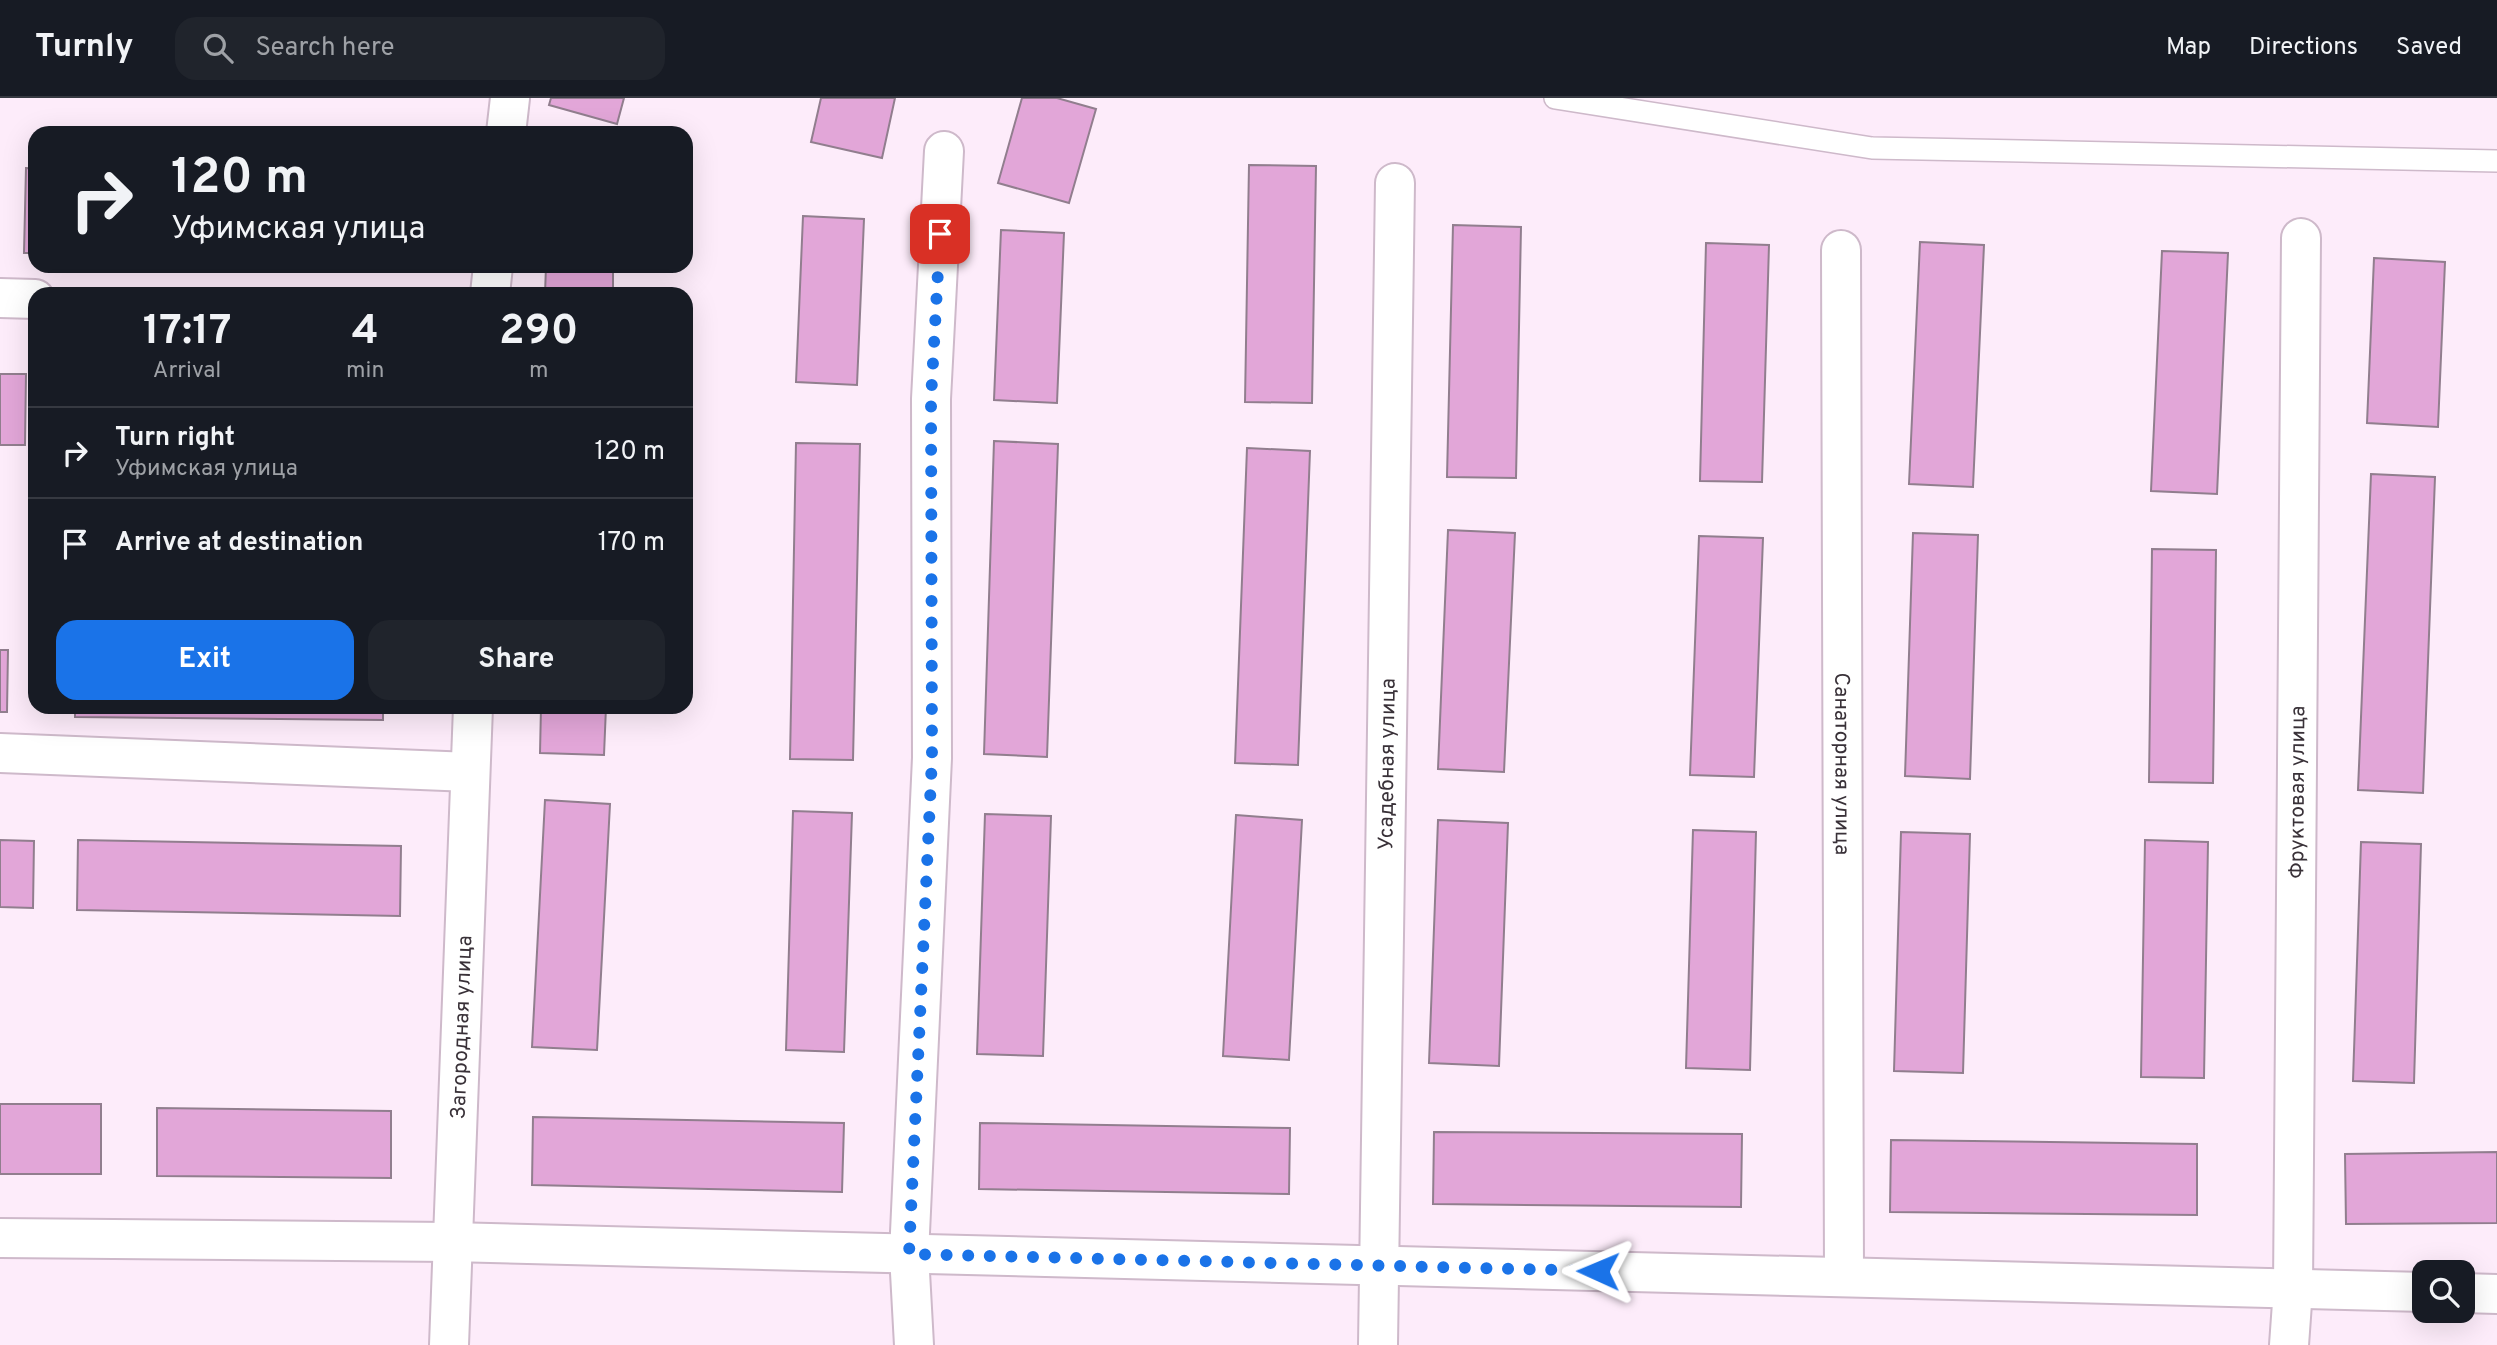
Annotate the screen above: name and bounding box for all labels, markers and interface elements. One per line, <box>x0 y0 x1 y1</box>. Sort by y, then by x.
search box <box>175 17 665 80</box>
text: Turnly <box>35 27 133 69</box>
icon: search <box>199 29 237 67</box>
text: Search here <box>255 32 394 65</box>
text: Map <box>2166 33 2211 63</box>
text: Directions <box>2249 33 2358 63</box>
text: Saved <box>2396 33 2462 63</box>
text: 120 m <box>171 149 308 211</box>
icon: right <box>56 154 147 245</box>
pin <box>910 204 970 264</box>
text: Уфимская улица <box>171 210 425 250</box>
icon: arrive <box>921 215 959 253</box>
text: 17:17 <box>143 306 231 359</box>
text: 4 <box>352 306 379 359</box>
text: 290 <box>499 306 578 359</box>
text: Arrival <box>153 357 221 386</box>
text: min <box>346 357 384 386</box>
text: m <box>529 357 548 386</box>
text: Turn right <box>115 422 235 455</box>
icon: right <box>56 434 94 472</box>
text: 120 m <box>595 436 665 469</box>
text: Уфимская улица <box>115 455 298 484</box>
icon: arrive <box>56 525 94 563</box>
text: Arrive at destination <box>115 527 363 560</box>
text: 170 m <box>598 527 665 560</box>
button: Exit <box>56 620 354 700</box>
button: Share <box>368 620 665 700</box>
street label: Санаторная улица <box>1827 673 1855 855</box>
street label: Усадебная улица <box>1373 678 1403 850</box>
street label: Фруктовая улица <box>2284 706 2312 879</box>
street label: Загородная улица <box>446 935 479 1120</box>
position arrow <box>1561 1234 1635 1308</box>
map controls <box>2412 1260 2475 1323</box>
button: search <box>2412 1260 2475 1323</box>

